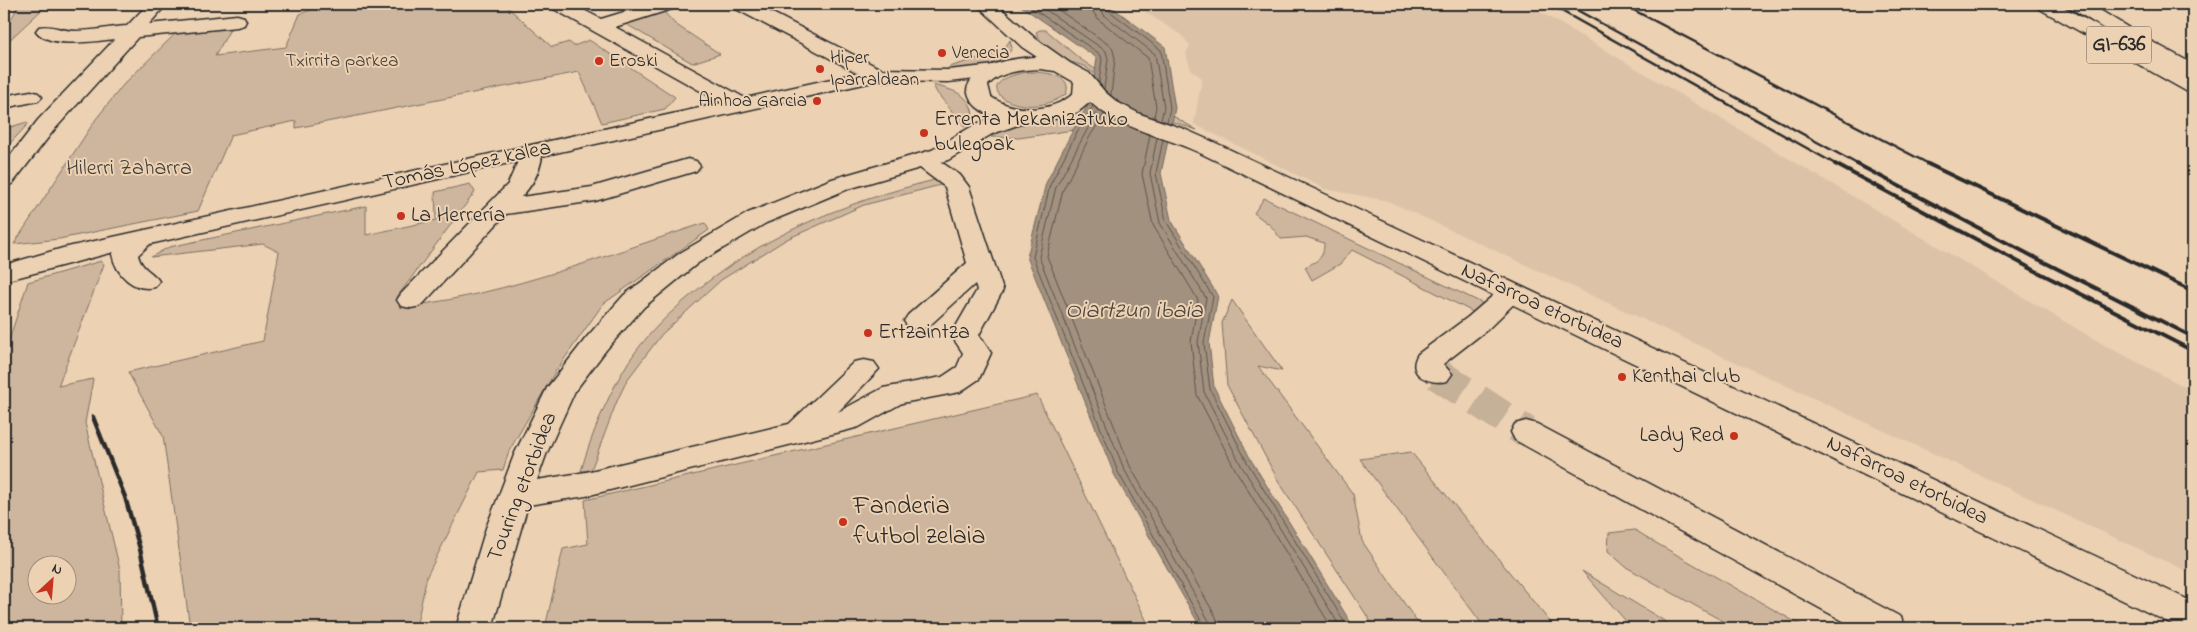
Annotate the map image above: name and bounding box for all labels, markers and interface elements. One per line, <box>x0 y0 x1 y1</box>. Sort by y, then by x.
road number: GI-636 <box>2086 26 2152 64</box>
place label: Venecia <box>951 40 1009 67</box>
place label: Hiper Iparraldean <box>830 45 919 94</box>
marker: Venecia <box>936 47 948 59</box>
park label: Txirrita parkea <box>286 48 399 75</box>
place label: Eroski <box>609 48 658 75</box>
marker: Eroski <box>593 55 605 67</box>
marker: Hiper Iparraldean <box>814 63 826 75</box>
place label: Ainhoa Garcia <box>698 88 807 115</box>
marker: Ainhoa Garcia <box>811 95 823 107</box>
place label: Errenta Mekanizatuko bulegoak <box>934 104 1128 162</box>
marker: Errenta Mekanizatuko bulegoak <box>918 127 930 139</box>
street label: Tomás López kalea <box>380 133 554 199</box>
park label: Hilerri Zaharra <box>66 153 192 185</box>
place label: La Herrería <box>411 200 505 232</box>
marker: La Herrería <box>395 210 407 222</box>
street label: Nafarroa etorbidea <box>1455 255 1629 359</box>
water label: Oiartzun ibaia <box>1065 294 1204 329</box>
place label: Ertzaintza <box>878 317 970 349</box>
marker: Ertzaintza <box>862 327 874 339</box>
place label: Kenthai club <box>1632 361 1741 393</box>
marker: Kenthai club <box>1616 371 1628 383</box>
street label: Touring etorbidea <box>480 408 567 567</box>
place label: Lady Red <box>1639 420 1724 453</box>
street label: Nafarroa etorbidea <box>1821 428 1993 534</box>
marker: Lady Red <box>1728 430 1740 442</box>
place label: Fanderia futbol zelaia <box>852 488 986 556</box>
marker: Fanderia futbol zelaia <box>837 516 849 528</box>
north arrow <box>28 554 78 604</box>
text: N <box>48 558 66 581</box>

